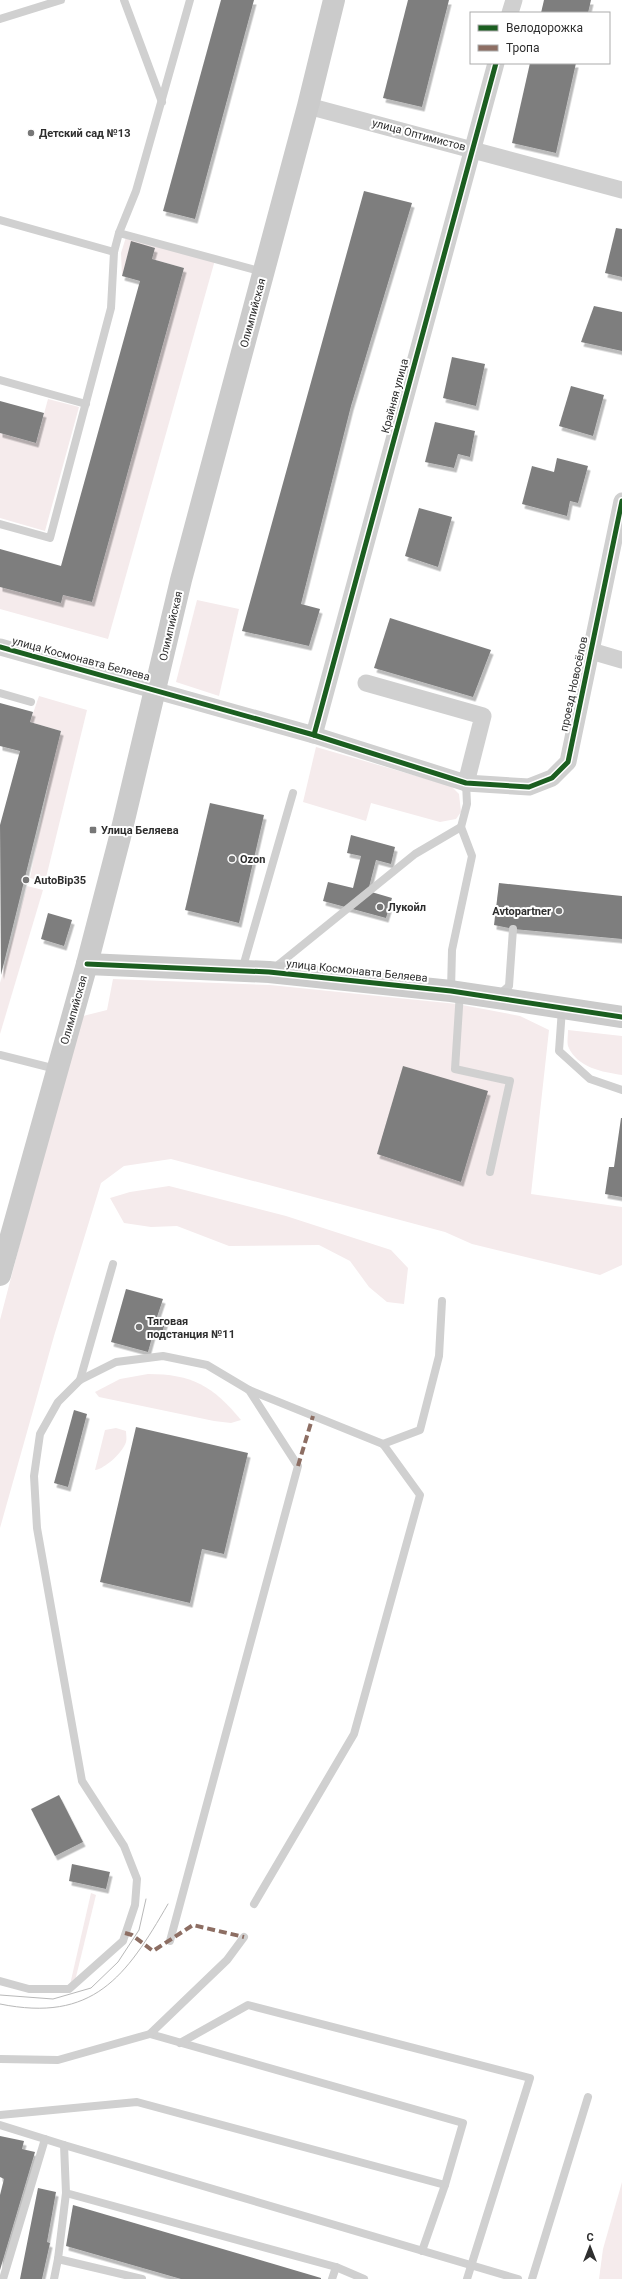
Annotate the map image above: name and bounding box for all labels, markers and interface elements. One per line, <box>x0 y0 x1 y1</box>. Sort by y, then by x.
legend <box>470 12 610 64</box>
text: Велодорожка <box>506 21 583 35</box>
text: Тропа <box>506 41 540 55</box>
street label: улица Оптимистов <box>371 116 467 154</box>
place label: Детский сад №13 <box>39 127 131 140</box>
marker: Детский сад №13 <box>26 128 36 138</box>
street label: Олимпийская <box>238 277 268 349</box>
street label: Крайняя улица <box>379 357 411 435</box>
street label: Олимпийская <box>157 590 185 662</box>
street label: улица Космонавта Беляева <box>11 634 151 684</box>
street label: проезд Новосёлов <box>558 635 590 733</box>
place label: Улица Беляева <box>101 824 179 837</box>
marker: Улица Беляева <box>88 825 98 835</box>
place label: Ozon <box>240 853 265 866</box>
marker: Ozon <box>227 854 237 864</box>
place label: AutoBip35 <box>34 874 86 887</box>
marker: AutoBip35 <box>21 875 31 885</box>
place label: Лукойл <box>388 901 426 914</box>
marker: Лукойл <box>375 902 385 912</box>
place label: Avtopartner <box>492 905 551 918</box>
marker: Avtopartner <box>554 906 564 916</box>
street label: улица Космонавта Беляева <box>286 957 428 985</box>
street label: Олимпийская <box>58 974 90 1046</box>
place label: Тяговая подстанция №11 <box>147 1315 235 1341</box>
marker: Тяговая подстанция №11 <box>134 1322 144 1332</box>
north arrow <box>570 2227 610 2267</box>
text: С <box>586 2231 594 2244</box>

